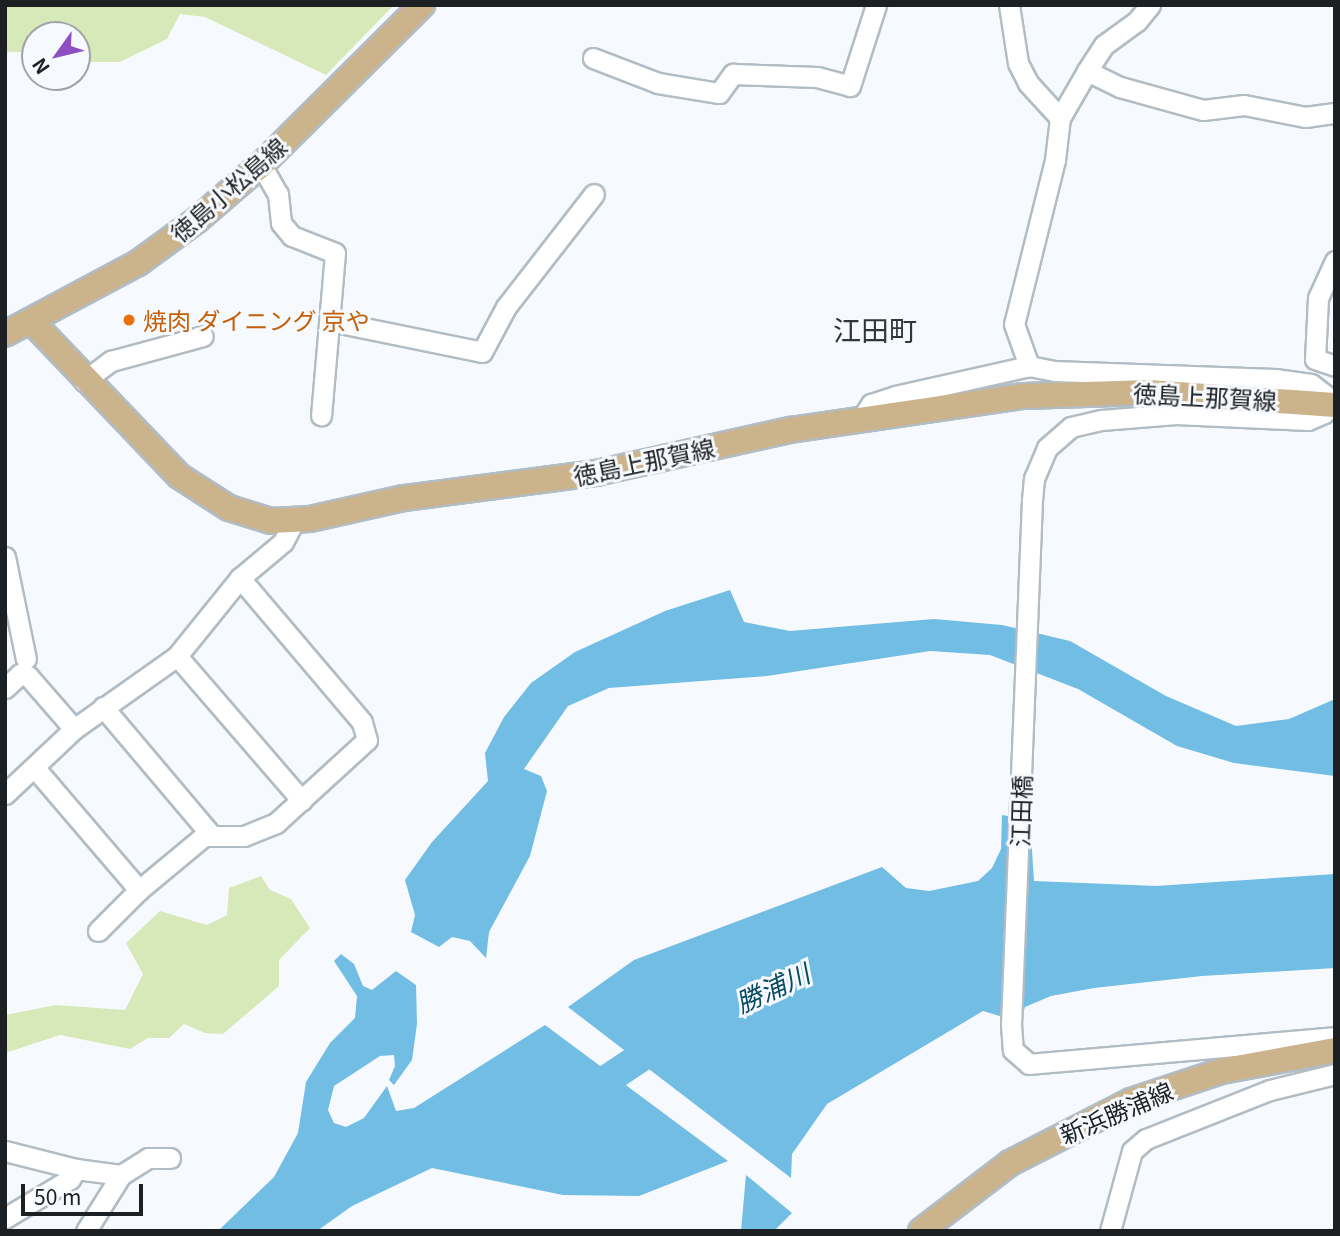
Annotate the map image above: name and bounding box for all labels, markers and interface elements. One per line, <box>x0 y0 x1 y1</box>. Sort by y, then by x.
north arrow <box>21 21 91 91</box>
text: N <box>25 53 55 80</box>
street label: 徳島小松島線 <box>164 131 292 247</box>
place label: 焼肉 ダイニング 京や <box>143 306 370 334</box>
marker: 焼肉 ダイニング 京や <box>121 312 137 328</box>
district label: 江田町 <box>833 312 917 346</box>
street label: 徳島上那賀線 <box>1132 378 1278 414</box>
street label: 徳島上那賀線 <box>571 432 717 490</box>
street label: 江田橋 <box>1004 775 1036 847</box>
water label: 勝浦川 <box>730 956 814 1018</box>
street label: 新浜勝浦線 <box>1055 1075 1177 1149</box>
scale bar <box>24 1170 147 1214</box>
text: 50 m <box>34 1181 81 1211</box>

